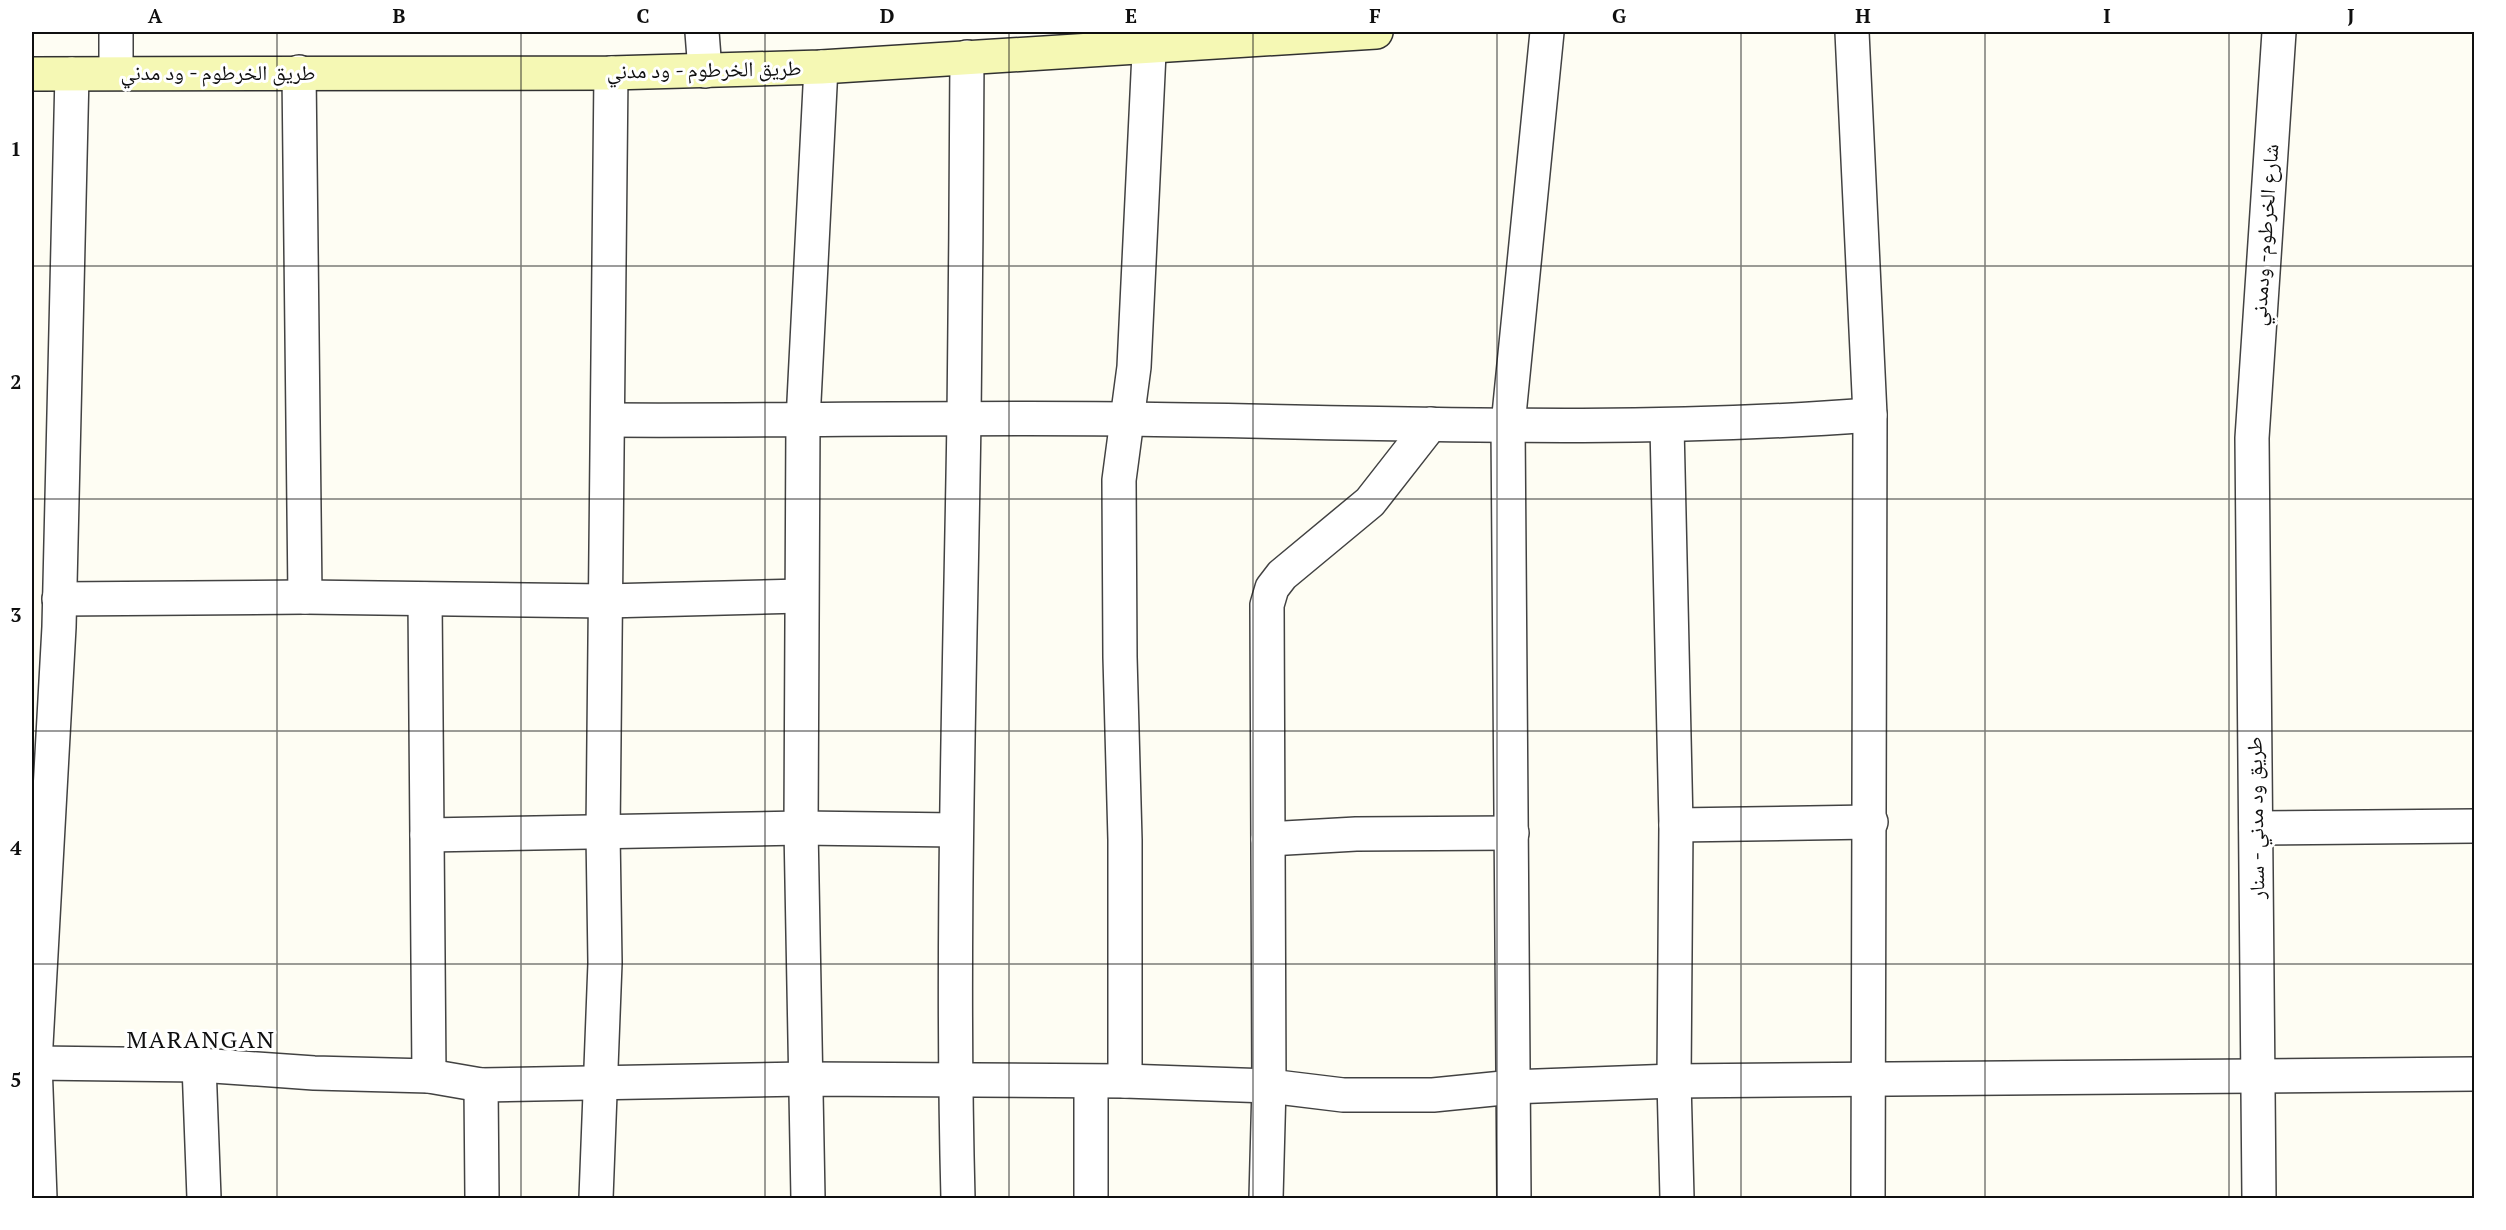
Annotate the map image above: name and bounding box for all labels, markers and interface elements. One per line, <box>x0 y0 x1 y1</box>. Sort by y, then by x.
text: A <box>148 2 163 29</box>
text: B <box>393 2 406 29</box>
text: C <box>636 2 650 29</box>
text: D <box>880 2 894 29</box>
text: E <box>1125 2 1137 29</box>
text: F <box>1369 2 1381 29</box>
text: G <box>1612 2 1626 29</box>
text: H <box>1855 2 1871 29</box>
text: I <box>2103 2 2111 29</box>
text: J <box>2347 2 2355 29</box>
street label: طريق الخرطوم - ود مدني <box>606 53 802 88</box>
street label: طريق الخرطوم - ود مدني <box>121 58 315 89</box>
text: 1 <box>10 135 22 162</box>
street label: شارع الخرطوم- ودمدني <box>2244 143 2288 327</box>
text: 2 <box>10 368 22 395</box>
text: 3 <box>10 601 22 628</box>
street label: طريق ود مدني - سنار <box>2240 737 2274 900</box>
text: 4 <box>10 834 22 861</box>
district label: MARANGAN <box>127 1023 275 1055</box>
text: 5 <box>10 1066 22 1093</box>

